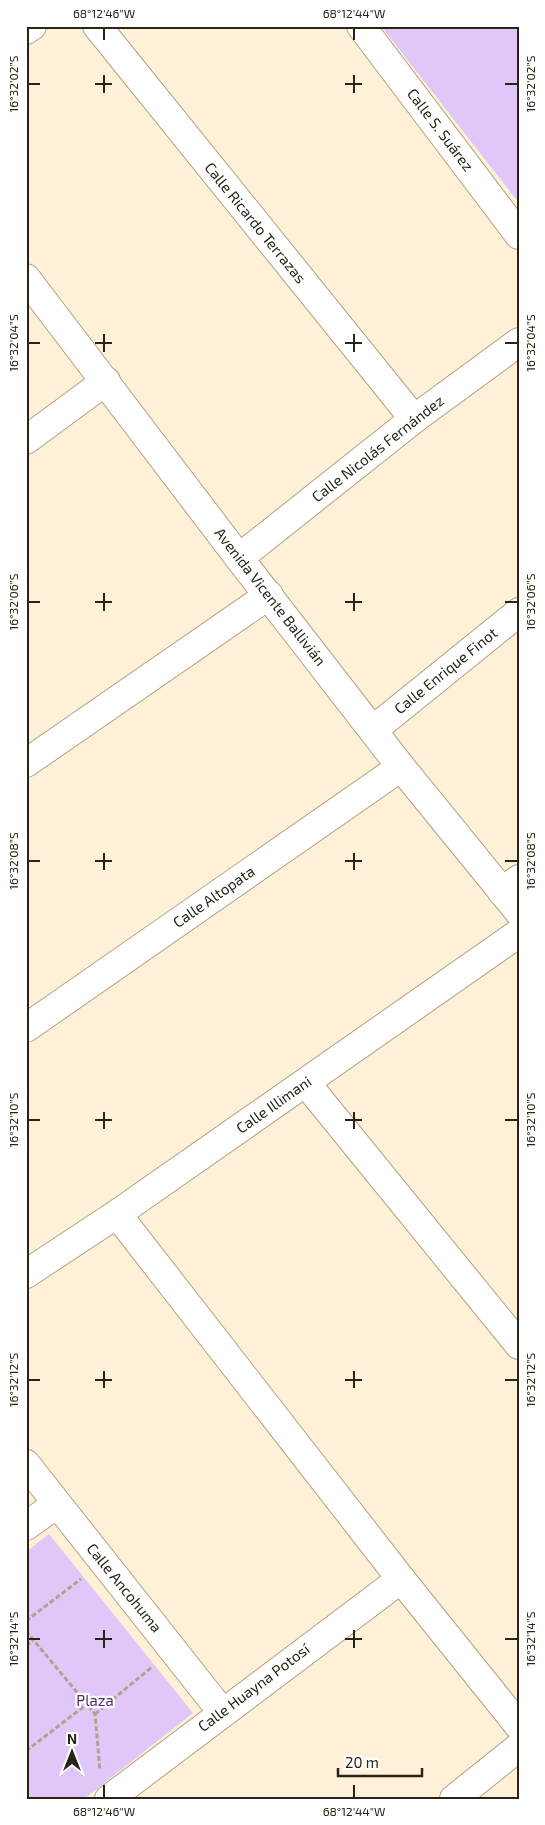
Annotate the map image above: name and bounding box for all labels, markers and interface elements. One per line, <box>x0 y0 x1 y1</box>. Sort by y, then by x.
text: 68°12'46"W <box>73 6 135 20</box>
text: 68°12'44"W <box>323 6 385 20</box>
text: 16°32'02"S <box>6 55 20 112</box>
text: 16°32'02"S <box>523 55 537 112</box>
street label: Calle S. Suárez <box>404 84 478 174</box>
street label: Calle Ricardo Terrazas <box>201 158 310 287</box>
text: 16°32'04"S <box>6 314 20 372</box>
text: 16°32'04"S <box>523 314 537 372</box>
street label: Calle Nicolás Fernández <box>308 391 447 505</box>
street label: Avenida Vicente Ballivián <box>211 524 330 669</box>
text: 16°32'06"S <box>6 573 20 631</box>
text: 16°32'06"S <box>523 573 537 631</box>
street label: Calle Enrique Finot <box>390 623 501 717</box>
text: 16°32'08"S <box>6 832 20 890</box>
text: 16°32'08"S <box>523 832 537 890</box>
street label: Calle Altopata <box>169 861 258 931</box>
street label: Calle Illimani <box>232 1072 314 1137</box>
text: 16°32'10"S <box>6 1092 20 1147</box>
text: 16°32'10"S <box>523 1092 537 1147</box>
text: 16°32'12"S <box>6 1353 20 1407</box>
text: 16°32'12"S <box>523 1353 537 1407</box>
street label: Calle Ancohuma <box>83 1539 166 1635</box>
text: 16°32'14"S <box>6 1611 20 1667</box>
text: 16°32'14"S <box>523 1611 537 1667</box>
street label: Calle Huayna Potosí <box>194 1639 314 1735</box>
park label: Plaza <box>76 1691 114 1709</box>
north arrow <box>48 1728 98 1778</box>
text: N <box>67 1730 77 1747</box>
scale bar <box>338 1745 421 1777</box>
text: 20 m <box>345 1753 379 1771</box>
text: 68°12'46"W <box>73 1804 135 1818</box>
text: 68°12'44"W <box>323 1804 385 1818</box>

